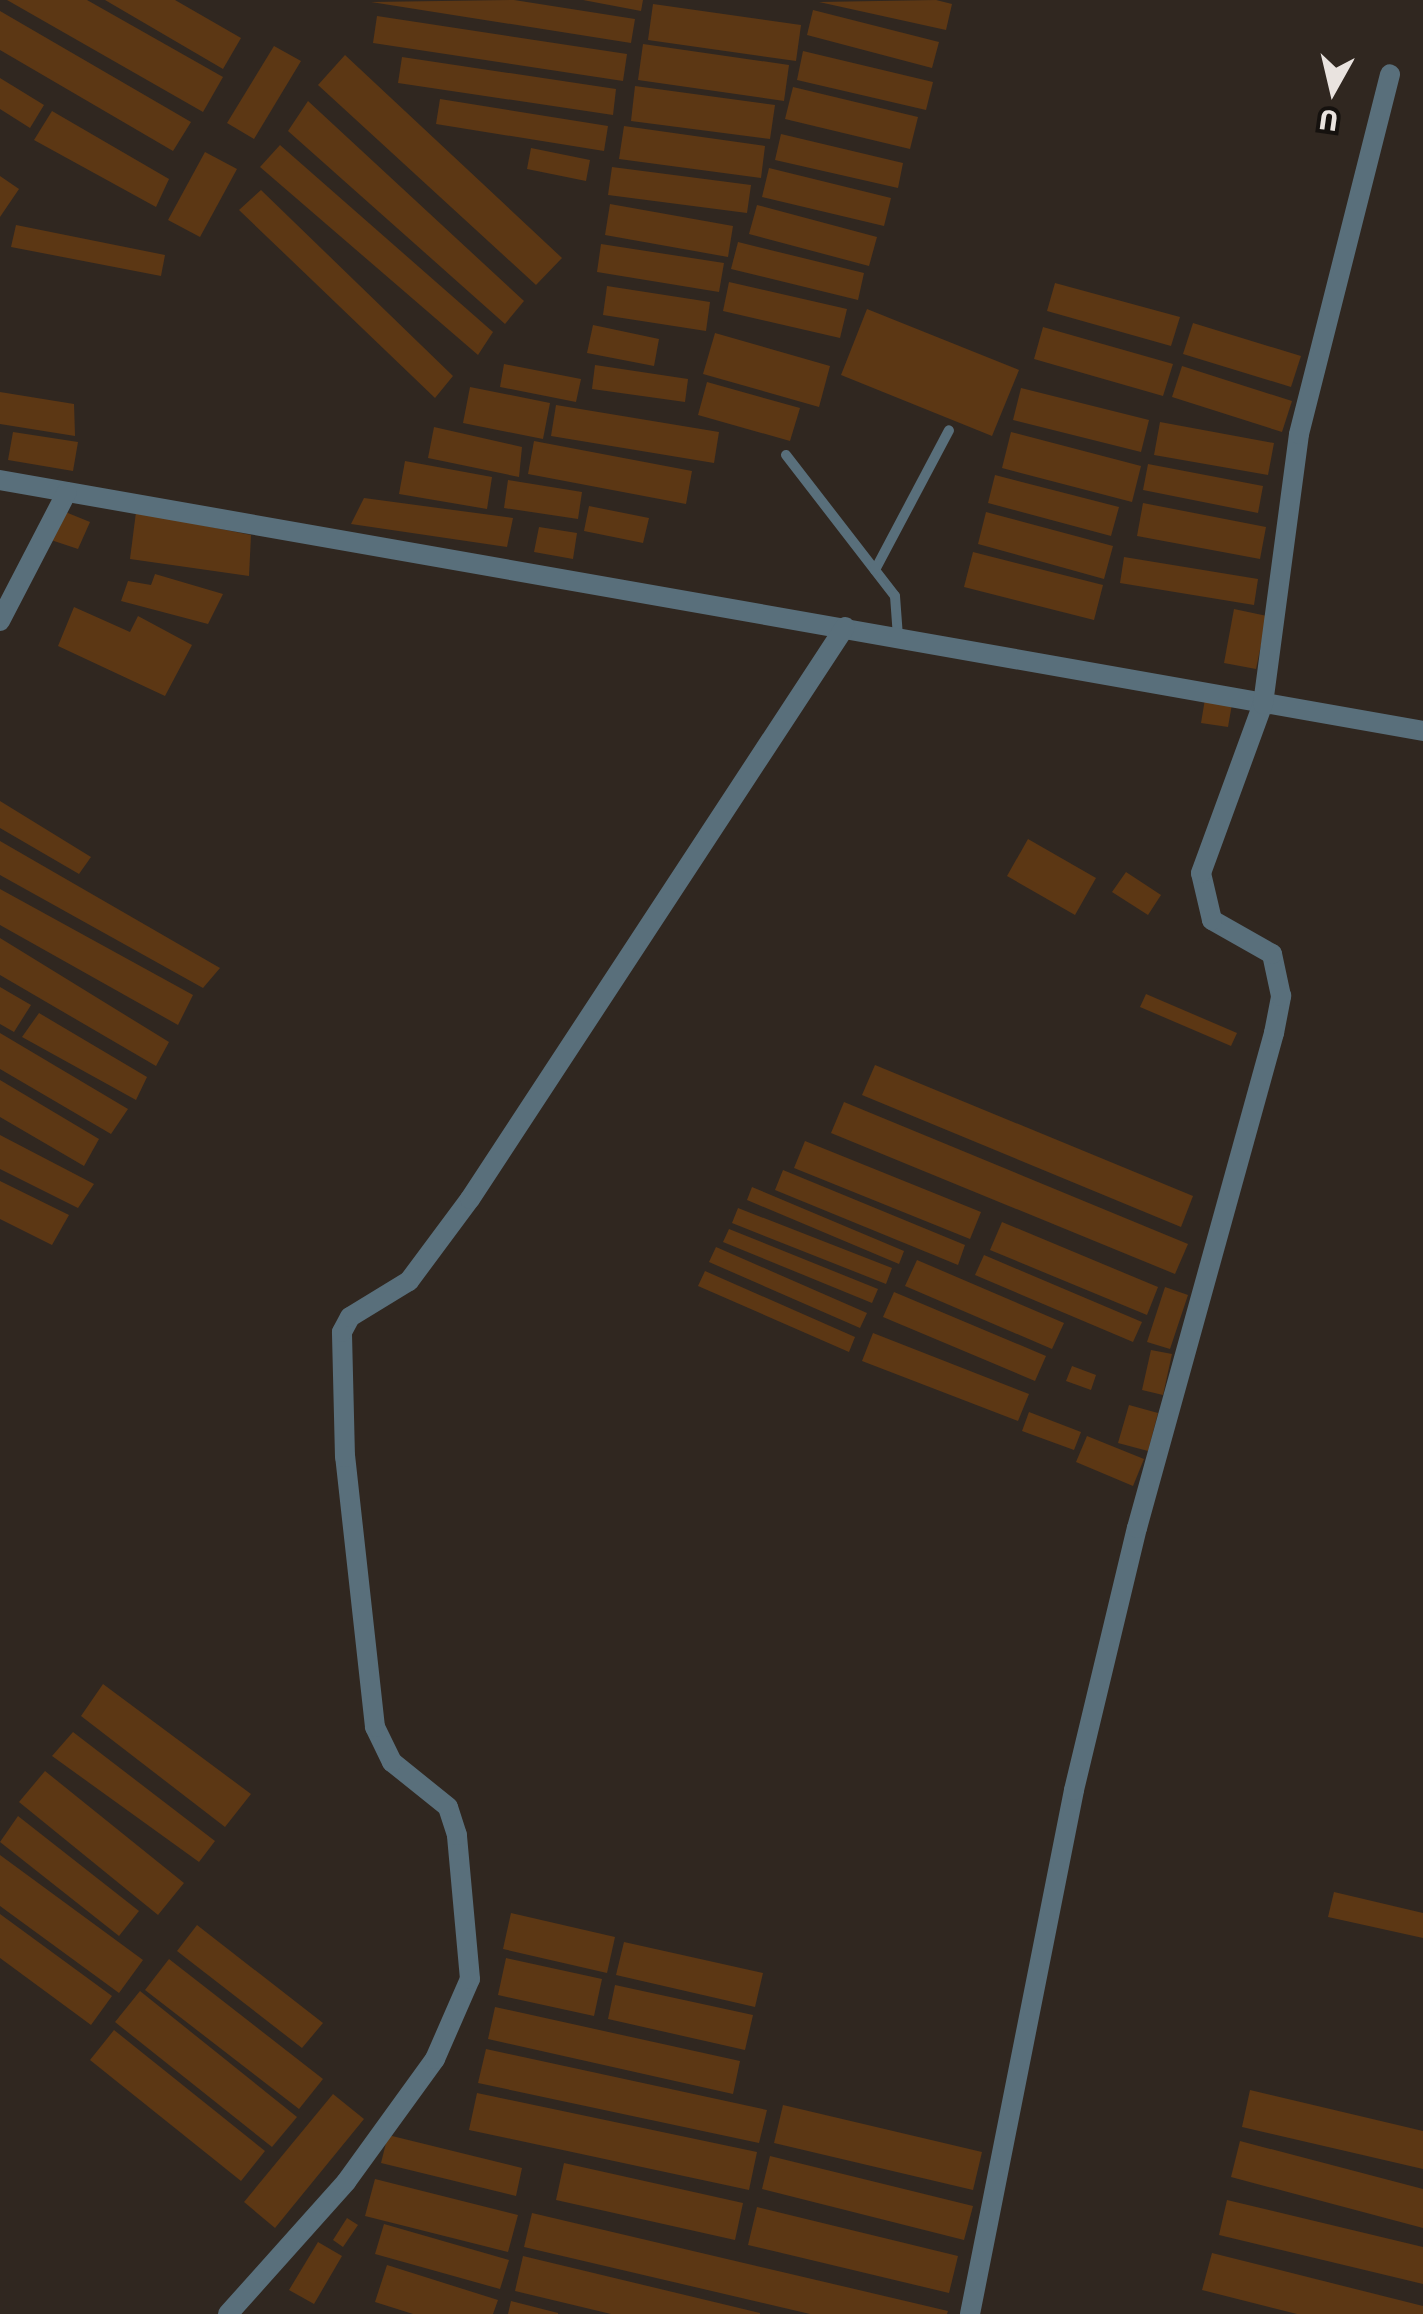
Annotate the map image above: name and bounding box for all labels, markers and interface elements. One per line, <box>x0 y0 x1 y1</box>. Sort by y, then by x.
north arrow <box>1283 40 1383 140</box>
text: U <box>1317 103 1340 138</box>

